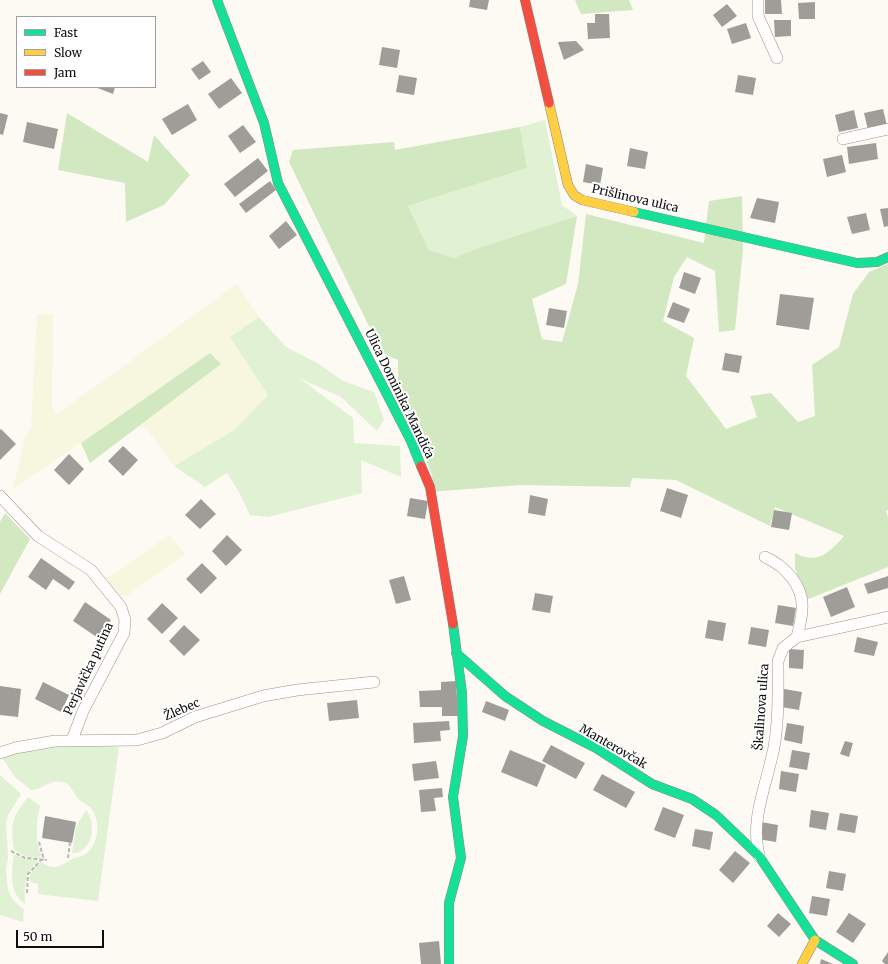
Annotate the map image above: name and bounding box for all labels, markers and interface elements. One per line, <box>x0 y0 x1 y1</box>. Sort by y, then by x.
legend <box>16 16 156 88</box>
text: Fast <box>54 25 78 40</box>
text: Slow <box>54 45 82 60</box>
text: Jam <box>54 65 76 80</box>
street label: Prišlinova ulica <box>590 182 680 216</box>
street label: Ulica Dominika Mandića <box>361 327 437 461</box>
street label: Perjavička putina <box>61 620 117 718</box>
street label: Škalinova ulica <box>752 663 772 751</box>
street label: Žlebec <box>162 696 202 724</box>
street label: Manterovčak <box>577 722 649 772</box>
scale bar <box>18 922 106 948</box>
text: 50 m <box>23 929 52 944</box>

